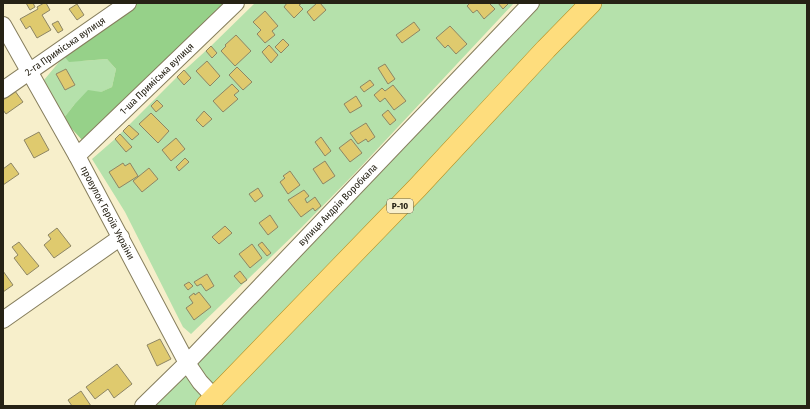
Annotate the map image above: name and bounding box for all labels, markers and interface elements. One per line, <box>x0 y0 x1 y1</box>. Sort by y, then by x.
street label: 2-га Приміська вулиця <box>23 15 108 79</box>
street label: 1-ша Приміська вулиця <box>117 41 197 117</box>
street label: вулиця Андрія Воробкала <box>296 161 380 249</box>
street label: провулок Героїв України <box>78 164 137 262</box>
road number: Р-10 <box>387 199 413 213</box>

